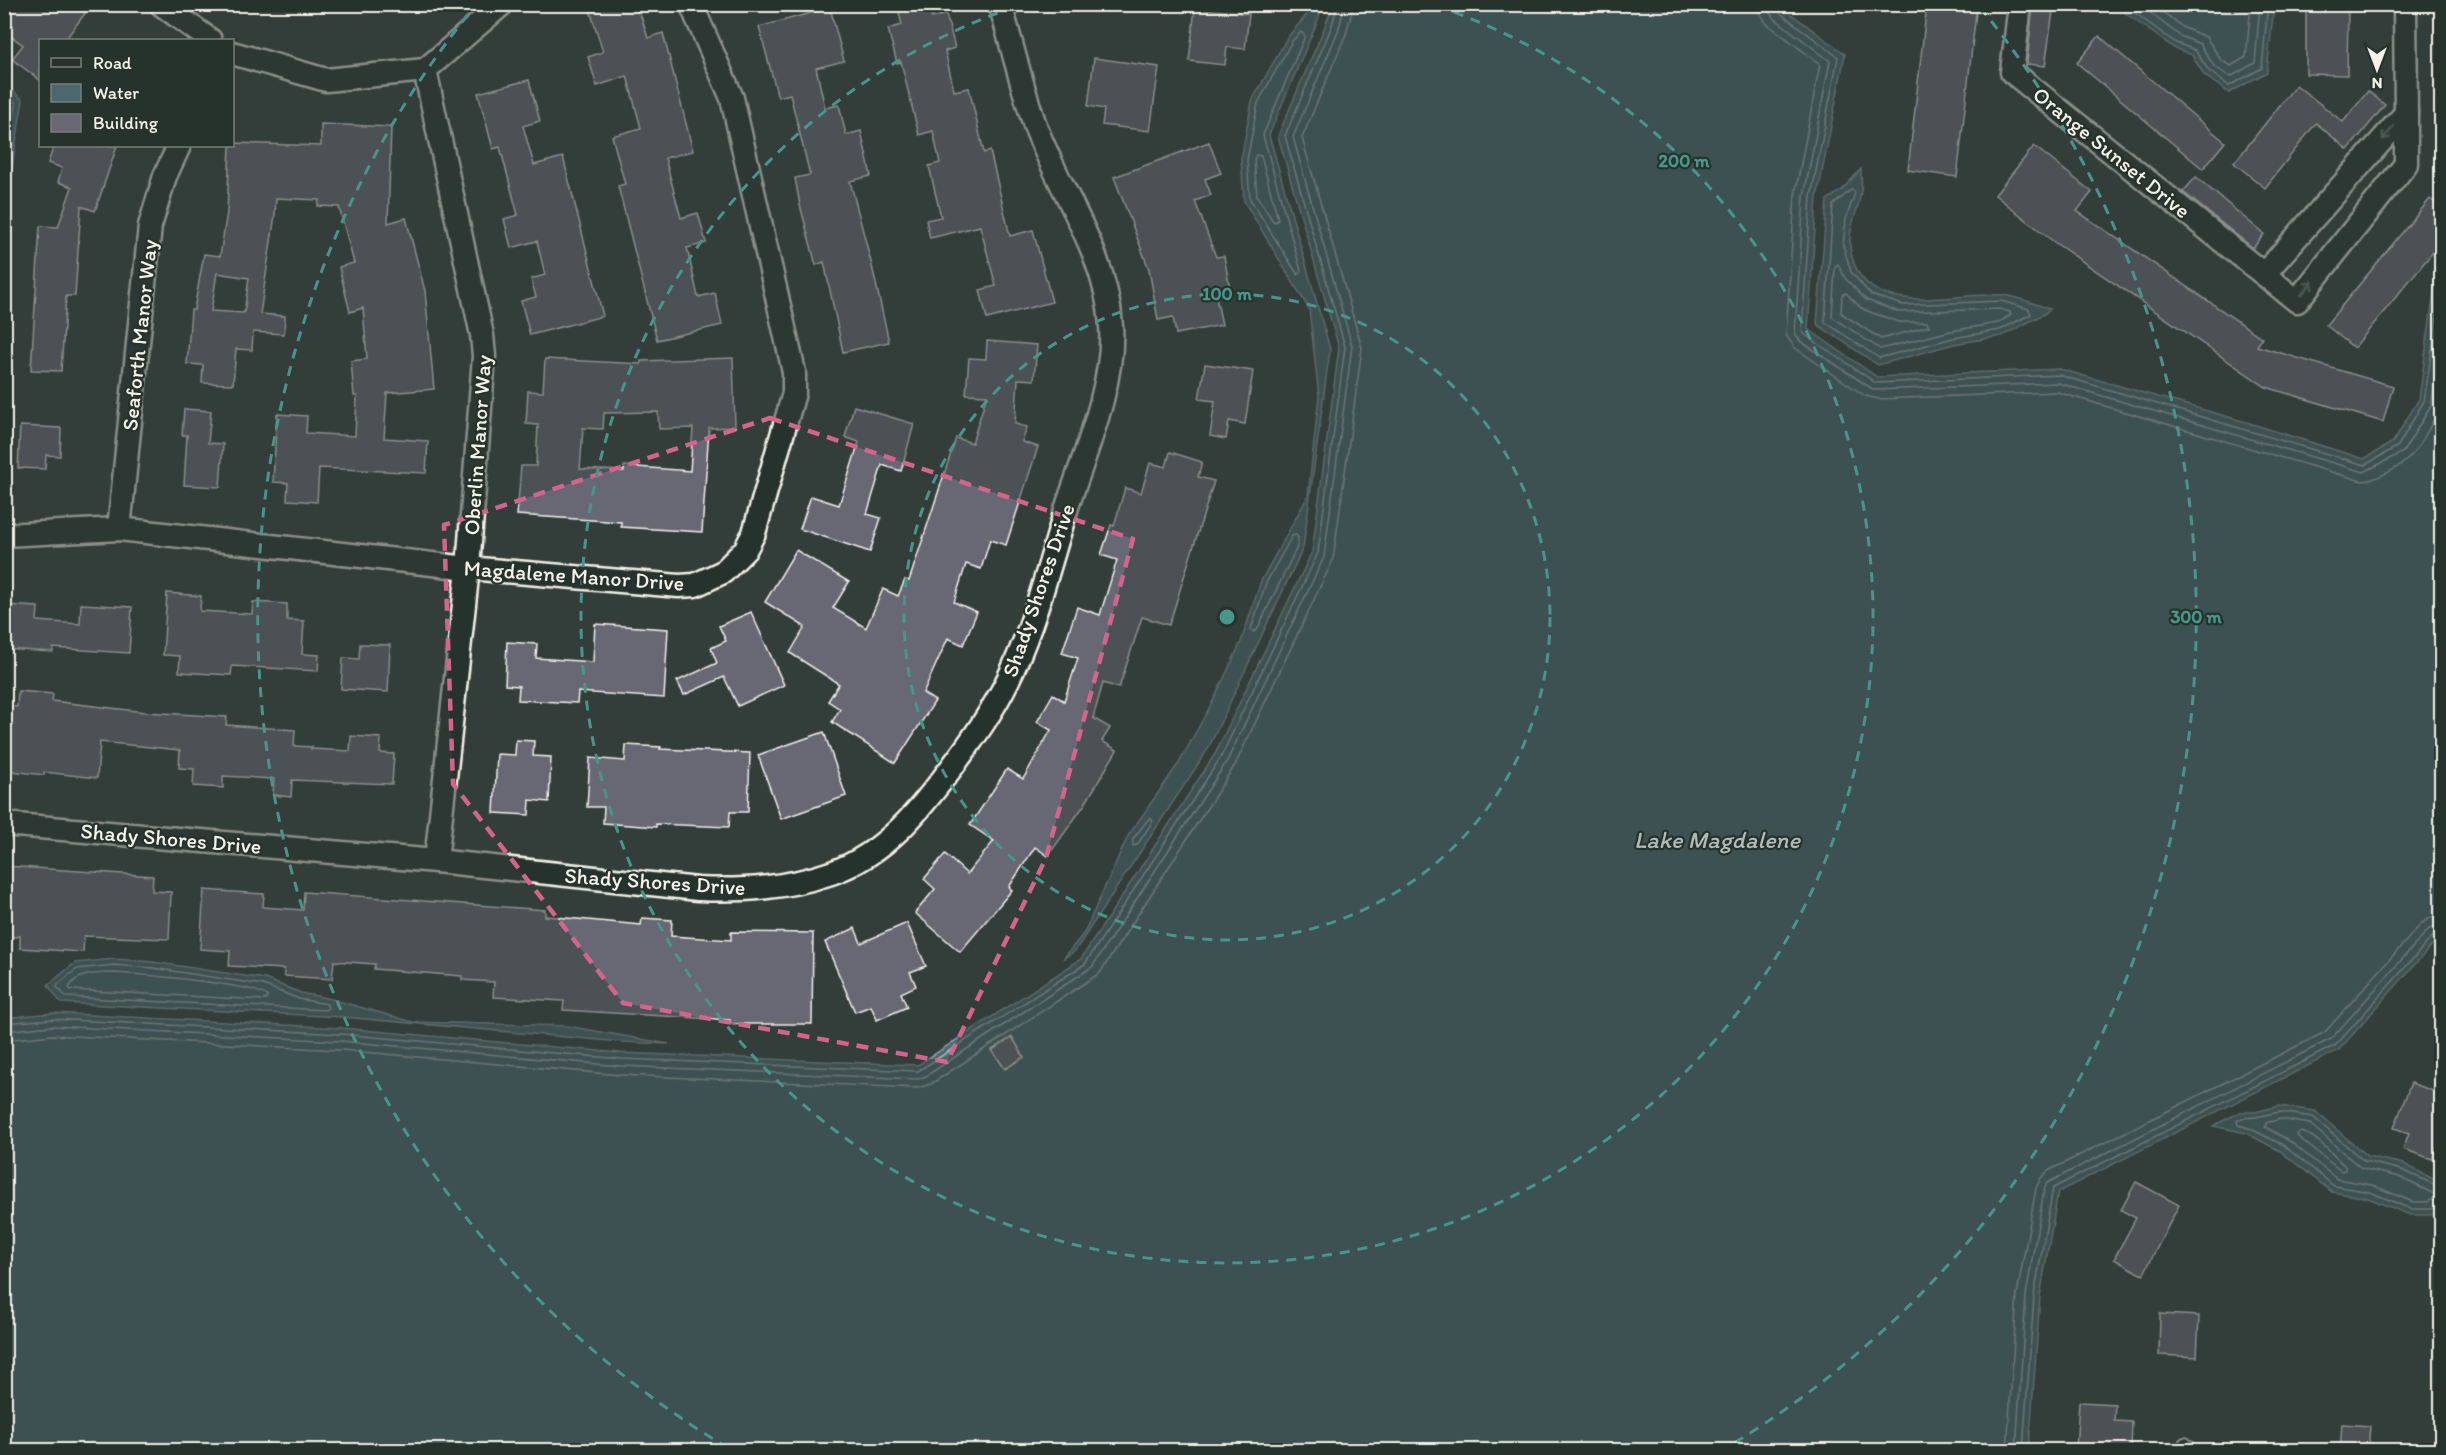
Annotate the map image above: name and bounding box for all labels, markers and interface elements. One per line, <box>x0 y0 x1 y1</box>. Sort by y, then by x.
legend <box>39 39 234 147</box>
north arrow <box>2347 39 2407 99</box>
text: Road <box>93 52 132 74</box>
text: N <box>2372 74 2382 93</box>
street label: Orange Sunset Drive <box>2027 81 2196 224</box>
text: Water <box>93 82 139 104</box>
text: Building <box>93 112 159 134</box>
one-way arrow <box>2381 125 2395 140</box>
text: 200 m <box>1659 150 1710 172</box>
street label: Seaforth Manor Way <box>116 237 163 432</box>
one-way arrow <box>2300 280 2313 296</box>
text: 100 m <box>1202 283 1253 305</box>
street label: Oberlin Manor Way <box>458 353 497 536</box>
street label: Shady Shores Drive <box>996 500 1081 680</box>
street label: Magdalene Manor Drive <box>463 554 685 597</box>
text: 300 m <box>2170 606 2222 628</box>
centre of rings <box>1217 607 1237 627</box>
street label: Shady Shores Drive <box>79 817 263 860</box>
water label: Lake Magdalene <box>1634 825 1801 854</box>
street label: Shady Shores Drive <box>564 862 746 901</box>

